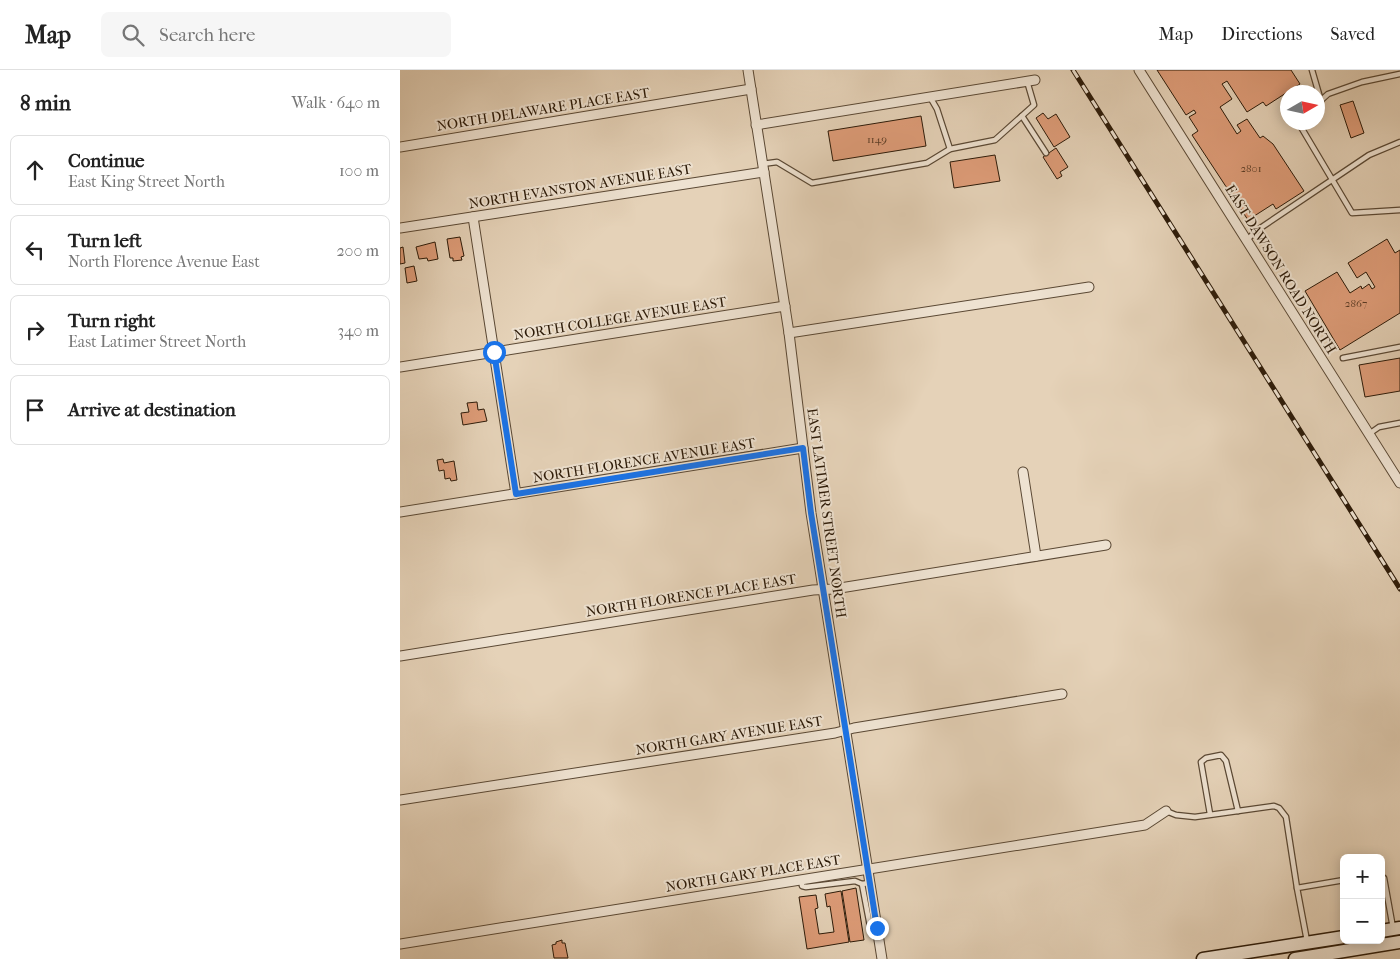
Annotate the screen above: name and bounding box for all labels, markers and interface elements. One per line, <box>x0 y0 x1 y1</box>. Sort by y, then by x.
search box <box>101 12 451 57</box>
text: Map <box>25 21 71 49</box>
icon: search <box>119 21 147 49</box>
text: Search here <box>159 24 255 46</box>
text: Map <box>1159 24 1193 45</box>
text: Directions <box>1221 24 1302 45</box>
text: Saved <box>1330 24 1375 45</box>
street label: NORTH DELAWARE PLACE EAST <box>435 84 651 135</box>
north arrow <box>1280 85 1325 130</box>
text: 8 min <box>20 91 71 115</box>
text: Walk · 640 m <box>292 93 380 112</box>
house number: 1149 <box>867 133 887 146</box>
text: Continue <box>68 150 144 172</box>
icon: ahead <box>21 156 49 184</box>
street label: NORTH EVANSTON AVENUE EAST <box>467 160 693 213</box>
text: 100 m <box>339 161 379 180</box>
house number: 2801 <box>1240 162 1262 175</box>
text: East King Street North <box>68 172 225 191</box>
street label: EAST DAWSON ROAD NORTH <box>1221 182 1340 357</box>
text: Turn left <box>68 230 142 252</box>
icon: left <box>21 236 49 264</box>
text: 200 m <box>336 241 379 260</box>
text: North Florence Avenue East <box>68 252 260 271</box>
street label: NORTH COLLEGE AVENUE EAST <box>513 293 728 344</box>
house number: 2867 <box>1345 297 1367 310</box>
text: Turn right <box>68 310 155 332</box>
icon: right <box>21 316 49 344</box>
text: 340 m <box>337 321 379 340</box>
text: East Latimer Street North <box>68 332 246 351</box>
route start <box>483 341 506 364</box>
icon: arrive <box>21 396 49 424</box>
text: Arrive at destination <box>68 399 236 421</box>
street label: EAST LATIMER STREET NORTH <box>803 407 850 619</box>
street label: NORTH FLORENCE AVENUE EAST <box>532 434 757 486</box>
street label: NORTH FLORENCE PLACE EAST <box>585 570 798 621</box>
street label: NORTH GARY AVENUE EAST <box>635 712 824 759</box>
street label: NORTH GARY PLACE EAST <box>665 851 842 896</box>
map controls <box>1340 854 1385 944</box>
button: + <box>1340 854 1385 899</box>
button: − <box>1340 899 1385 944</box>
route end <box>866 917 889 940</box>

